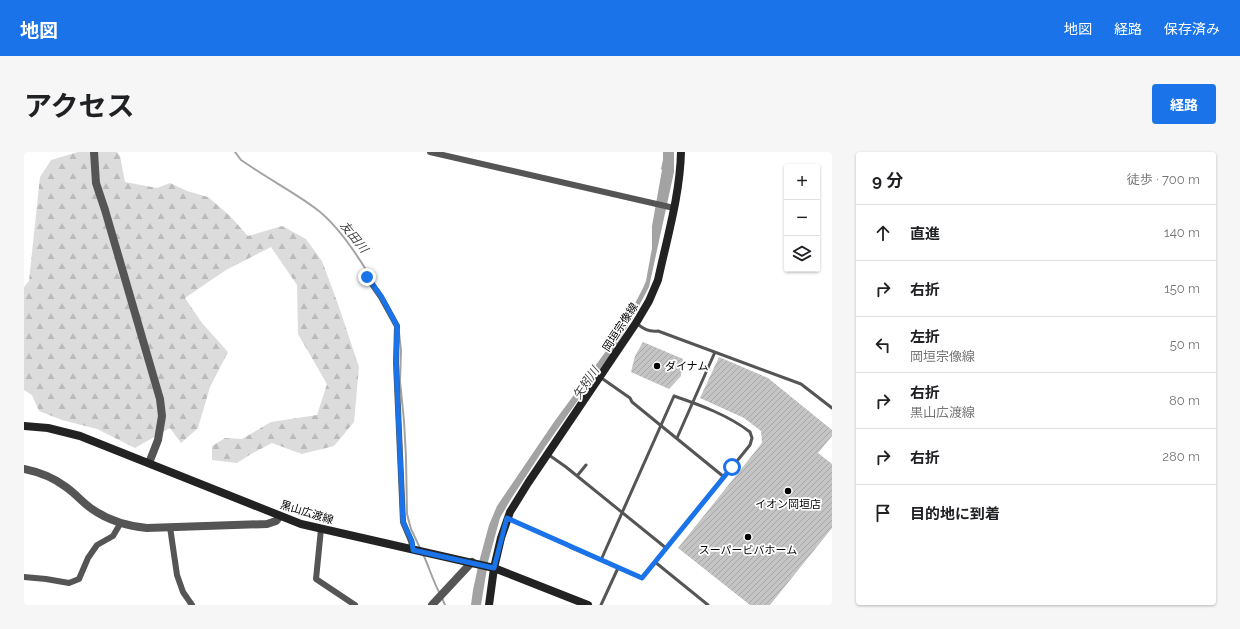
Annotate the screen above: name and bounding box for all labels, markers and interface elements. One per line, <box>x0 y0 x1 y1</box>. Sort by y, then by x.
text: 地図 <box>20 19 58 41</box>
text: 地図 <box>1064 21 1092 37</box>
text: 経路 <box>1114 21 1142 37</box>
text: 保存済み <box>1164 21 1220 37</box>
button: 経路 <box>1152 84 1216 124</box>
text: アクセス <box>24 90 135 123</box>
map controls <box>784 164 820 272</box>
button: + <box>784 164 820 200</box>
text: 9 分 <box>872 170 903 190</box>
text: 徒歩 · 700 m <box>1127 172 1200 187</box>
button: − <box>784 200 820 236</box>
water label: 友田川 <box>337 219 372 257</box>
icon: ahead <box>872 222 894 244</box>
text: 直進 <box>910 225 940 243</box>
text: 140 m <box>1164 225 1200 240</box>
button: layers <box>784 236 820 272</box>
route end <box>358 268 376 286</box>
icon: right <box>872 278 894 300</box>
text: 右折 <box>910 281 940 299</box>
text: 150 m <box>1164 281 1200 296</box>
street label: 岡垣宗像線 <box>600 301 641 354</box>
text: 左折 <box>910 328 940 346</box>
icon: left <box>872 334 894 356</box>
text: 50 m <box>1170 337 1200 352</box>
text: 岡垣宗像線 <box>910 349 975 364</box>
place label: ダイナム <box>665 360 708 373</box>
marker: ダイナム <box>652 361 662 371</box>
water label: 矢矧川 <box>570 363 603 402</box>
text: 右折 <box>910 384 940 402</box>
icon: right <box>872 390 894 412</box>
text: 80 m <box>1169 393 1200 408</box>
text: 黒山広渡線 <box>910 405 975 420</box>
icon: right <box>872 446 894 468</box>
text: 右折 <box>910 449 940 467</box>
text: 280 m <box>1162 449 1200 464</box>
route start <box>723 458 741 476</box>
marker: イオン岡垣店 <box>783 486 793 496</box>
street label: 黒山広渡線 <box>279 498 335 527</box>
place label: イオン岡垣店 <box>755 498 821 511</box>
icon: arrive <box>872 502 894 524</box>
text: 目的地に到着 <box>910 505 1000 523</box>
marker: スーパービバホーム <box>743 532 753 542</box>
place label: スーパービバホーム <box>699 544 797 557</box>

